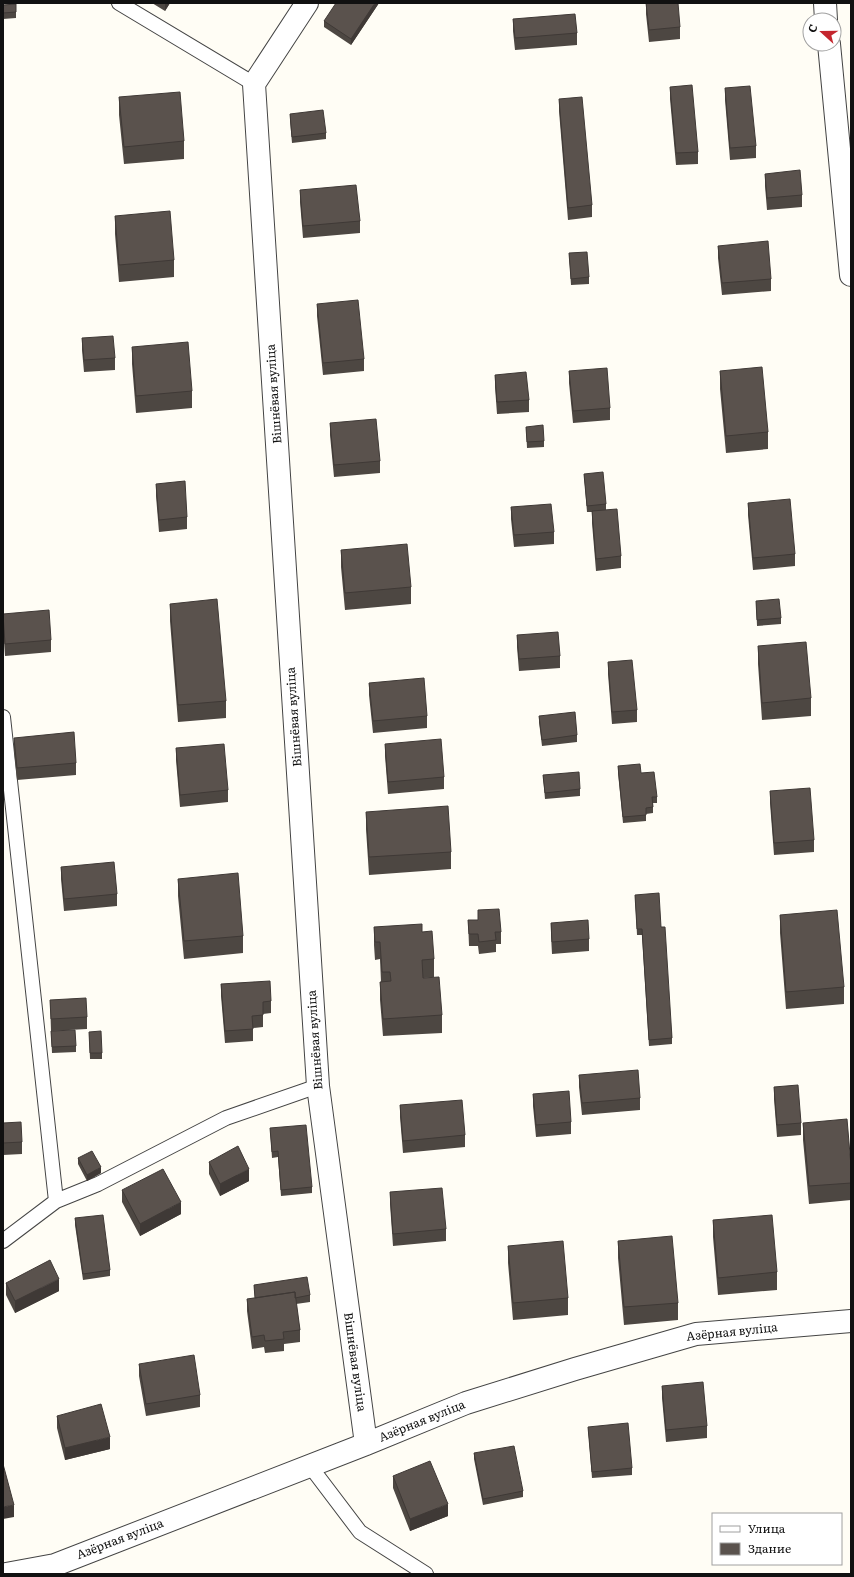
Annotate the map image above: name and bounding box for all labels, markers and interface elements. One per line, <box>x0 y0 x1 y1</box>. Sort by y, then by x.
north arrow <box>802 12 842 52</box>
text: С <box>803 21 821 35</box>
street label: Вішнёвая вуліца <box>261 343 285 445</box>
street label: Вішнёвая вуліца <box>281 666 305 768</box>
street label: Вішнёвая вуліца <box>302 989 326 1091</box>
street label: Вішнёвая вуліца <box>340 1311 372 1413</box>
street label: Азёрная вуліца <box>685 1317 779 1345</box>
street label: Азёрная вуліца <box>376 1394 468 1446</box>
street label: Азёрная вуліца <box>74 1513 166 1563</box>
legend <box>712 1513 842 1565</box>
text: Улица <box>748 1519 786 1537</box>
text: Здание <box>748 1539 791 1557</box>

